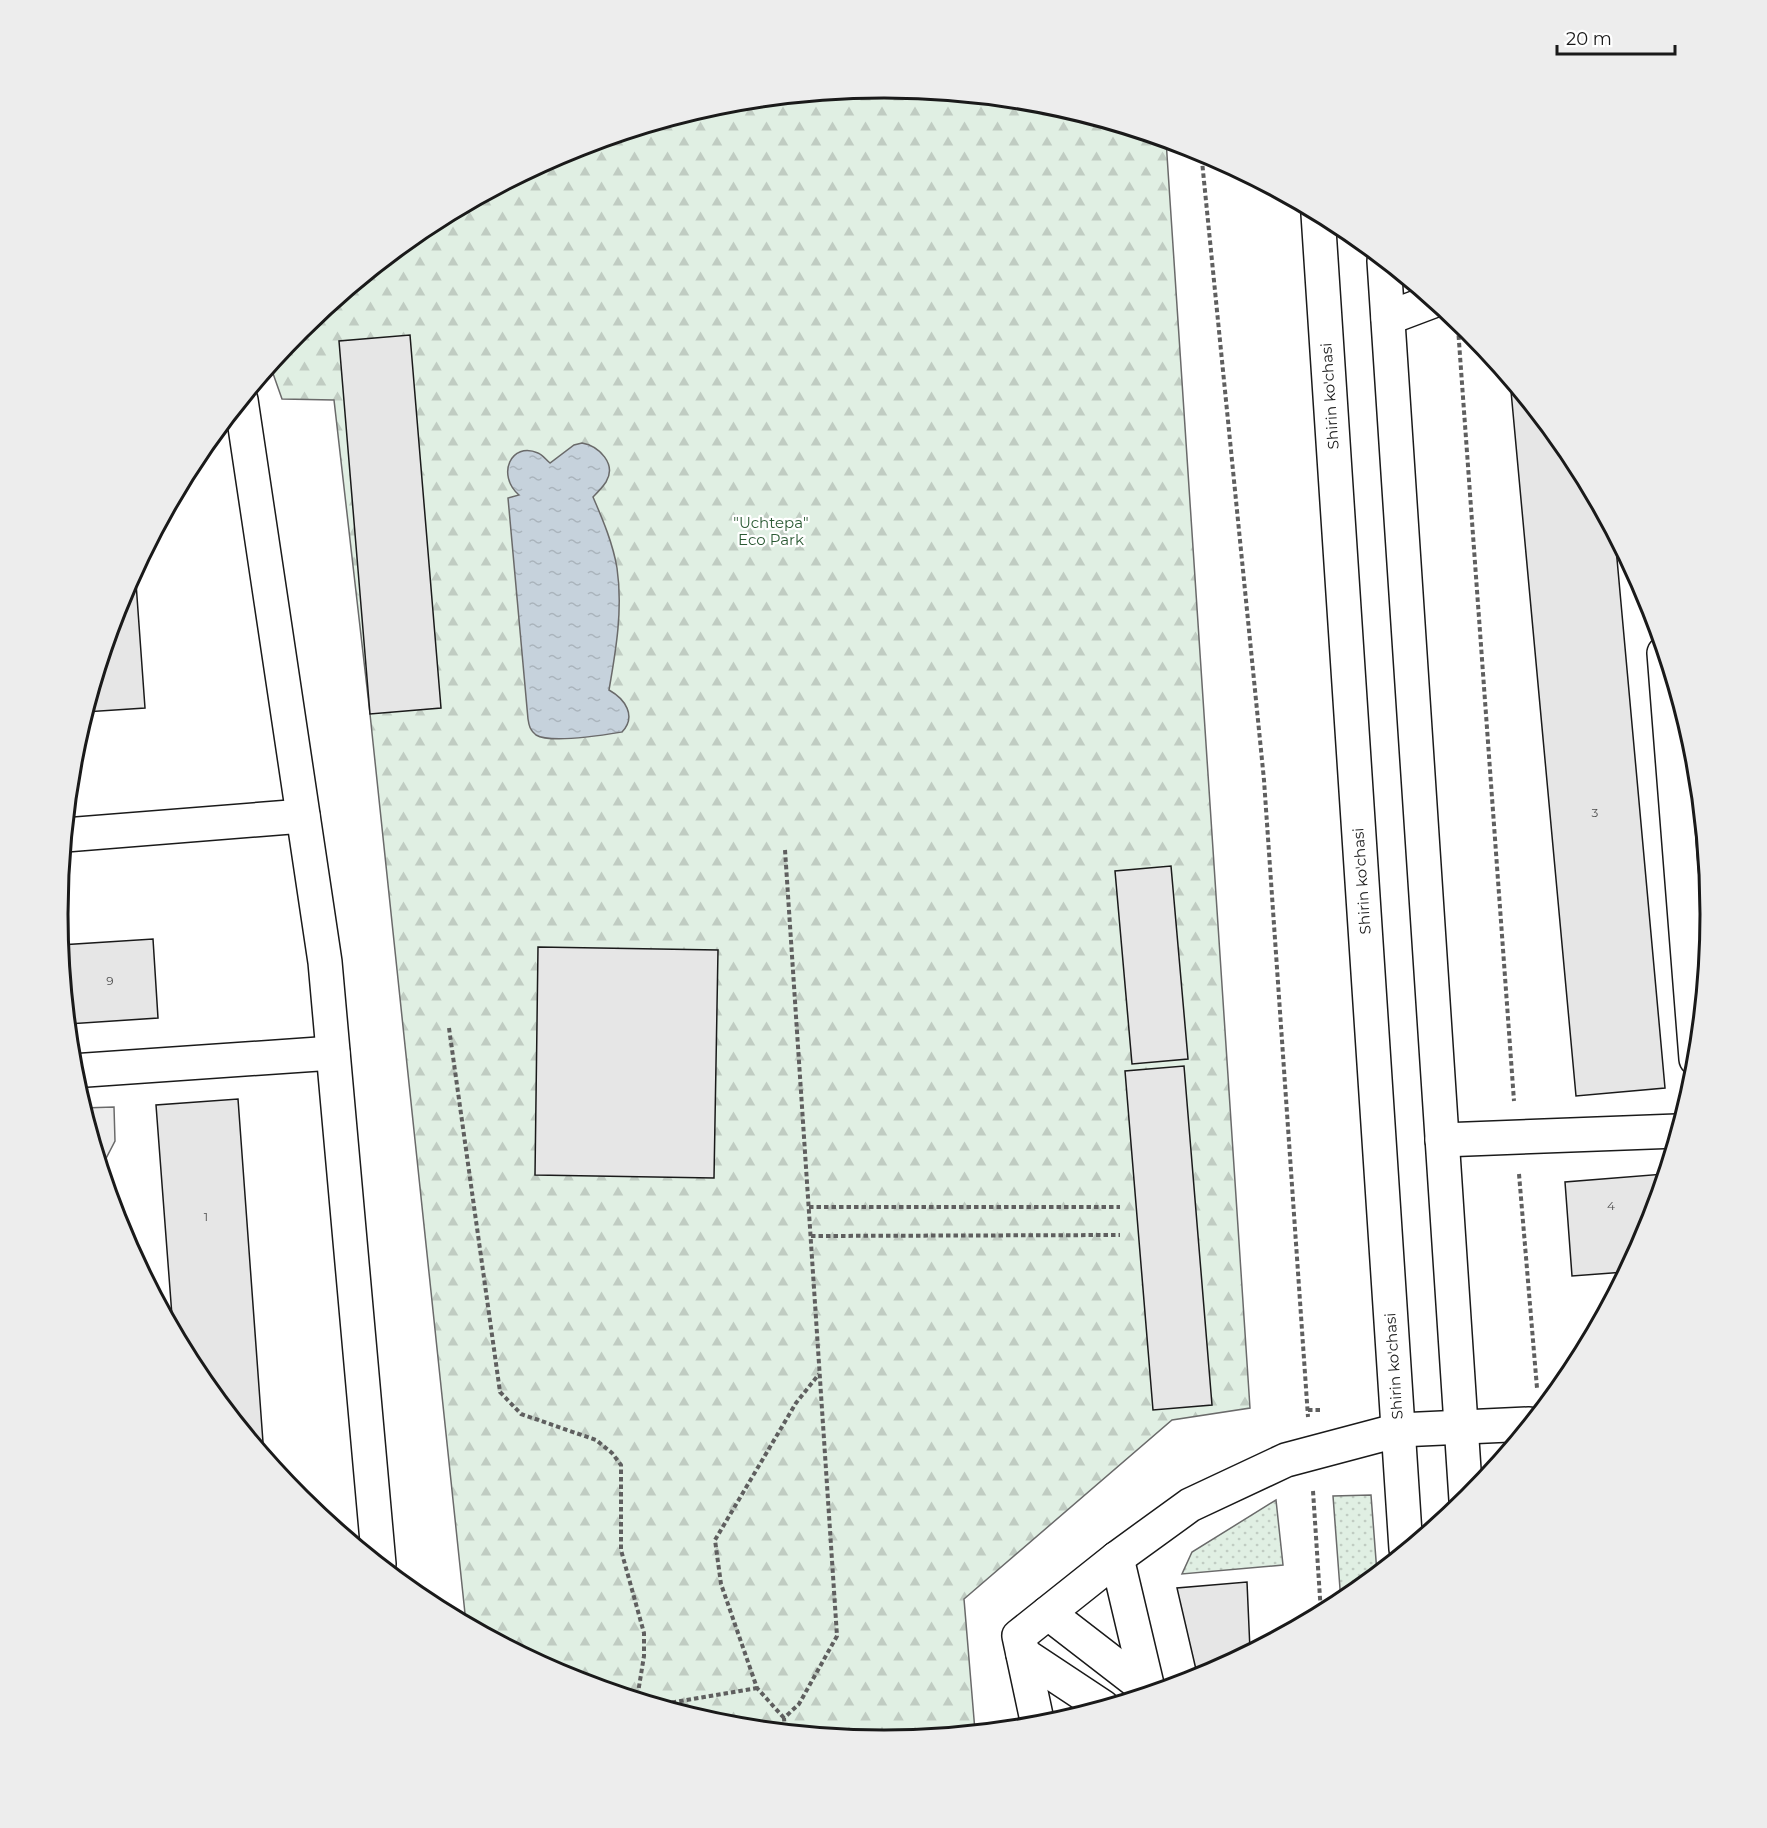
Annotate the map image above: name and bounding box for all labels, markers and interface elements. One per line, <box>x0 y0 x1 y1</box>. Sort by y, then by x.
scale bar <box>1557 18 1676 56</box>
text: 20 m <box>1566 28 1612 50</box>
street label: Shirin ko'chasi <box>1316 342 1343 450</box>
park label: "Uchtepa" Eco Park <box>733 513 809 549</box>
house number: 3 <box>1592 805 1599 820</box>
street label: Shirin ko'chasi <box>1348 827 1375 935</box>
house number: 9 <box>106 973 114 988</box>
house number: 4 <box>1607 1198 1615 1213</box>
house number: 1 <box>204 1209 208 1224</box>
street label: Shirin ko'chasi <box>1380 1312 1407 1420</box>

